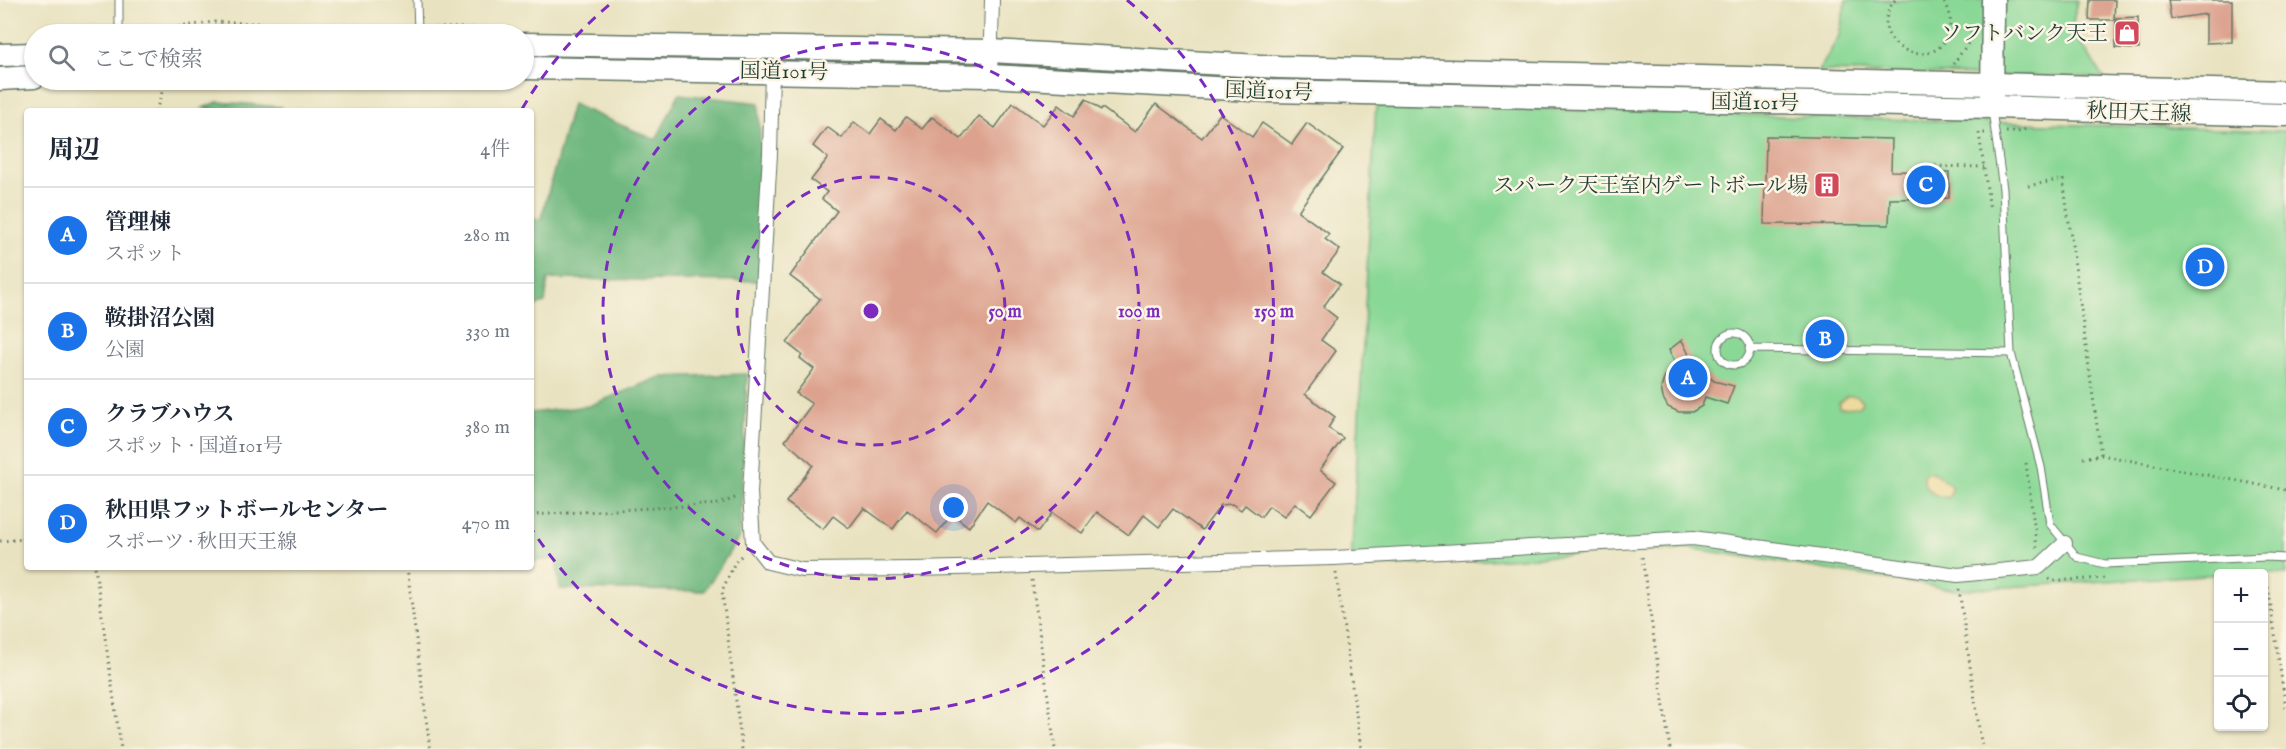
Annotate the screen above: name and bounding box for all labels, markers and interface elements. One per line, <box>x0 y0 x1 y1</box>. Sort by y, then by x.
shop icon: ソフトバンク天王 <box>2112 18 2142 48</box>
place label: ソフトバンク天王 <box>1941 21 2108 48</box>
search box <box>24 24 534 90</box>
icon: search <box>45 41 78 74</box>
text: ここで検索 <box>93 46 203 74</box>
street label: 国道101号 <box>739 58 829 87</box>
street label: 国道101号 <box>1224 77 1314 108</box>
street label: 国道101号 <box>1710 89 1800 118</box>
street label: 秋田天王線 <box>2086 98 2192 129</box>
text: 周辺 <box>48 134 100 167</box>
text: 4件 <box>480 137 510 162</box>
pin: C <box>1906 162 1946 207</box>
building icon: スパーク天王室内ゲートボール場 <box>1812 170 1842 200</box>
place label: スパーク天王室内ゲートボール場 <box>1493 173 1808 200</box>
text: 管理棟 <box>105 209 171 237</box>
text: A <box>61 223 74 248</box>
text: 280 m <box>463 223 510 248</box>
text: スポット <box>105 242 185 267</box>
pin: D <box>2186 244 2224 290</box>
centre of rings <box>861 301 881 321</box>
text: 50 m <box>988 301 1022 324</box>
text: 100 m <box>1118 301 1160 324</box>
text: 150 m <box>1254 301 1294 324</box>
text: 鞍掛沼公園 <box>105 305 215 333</box>
pin: B <box>1806 316 1844 362</box>
text: B <box>61 319 74 344</box>
text: 330 m <box>465 319 510 344</box>
text: 公園 <box>105 338 145 363</box>
pin: A <box>1668 356 1708 400</box>
text: クラブハウス <box>105 401 235 429</box>
text: C <box>60 415 75 440</box>
text: 380 m <box>465 415 510 440</box>
text: スポット · 国道101号 <box>105 434 283 459</box>
your location <box>939 493 968 522</box>
text: 秋田県フットボールセンター <box>105 497 388 525</box>
text: D <box>59 511 76 536</box>
text: 470 m <box>462 511 510 536</box>
text: スポーツ · 秋田天王線 <box>105 530 297 555</box>
map controls <box>2214 569 2268 731</box>
button: + <box>2214 569 2268 623</box>
button: − <box>2214 623 2268 677</box>
button: locate <box>2214 677 2268 731</box>

